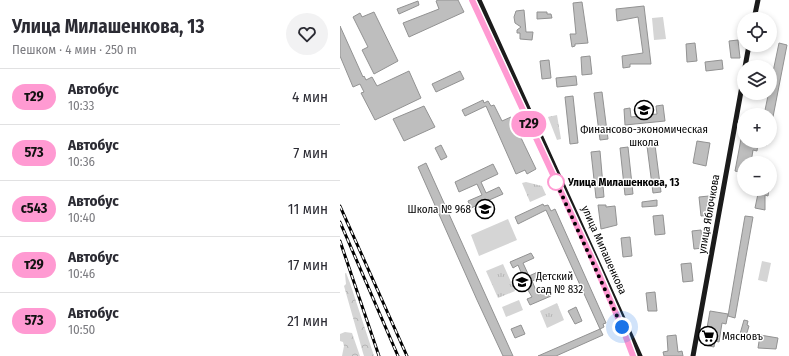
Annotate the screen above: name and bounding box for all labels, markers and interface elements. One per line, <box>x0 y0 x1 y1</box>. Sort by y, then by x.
map controls <box>737 12 777 196</box>
button: locate <box>737 12 777 52</box>
button: heart <box>286 13 328 55</box>
text: Улица Милашенкова, 13 <box>12 15 204 38</box>
text: Пешком · 4 мин · 250 m <box>12 42 137 57</box>
button: layers <box>737 60 777 100</box>
text: Автобус <box>68 80 119 98</box>
text: т29 <box>24 88 44 105</box>
text: 4 мин <box>292 88 328 106</box>
text: 10:33 <box>68 98 94 113</box>
school or university icon: Финансово-экономическая школа <box>633 99 655 121</box>
button: + <box>737 108 777 148</box>
line badge: т29 <box>506 111 552 137</box>
text: т29 <box>519 115 539 132</box>
place label: Финансово-экономическая школа <box>580 123 708 149</box>
text: Автобус <box>68 136 119 154</box>
text: 573 <box>24 144 44 161</box>
text: 7 мин <box>293 144 328 162</box>
text: 10:36 <box>68 154 95 169</box>
button: − <box>737 156 777 196</box>
marker: Улица Милашенкова, 13 <box>547 173 565 191</box>
street label: улица Яблочкова <box>696 173 722 255</box>
place label: Улица Милашенкова, 13 <box>567 176 679 189</box>
text: Автобус <box>68 192 119 210</box>
school or university icon: Школа № 968 <box>474 198 496 220</box>
text: с543 <box>21 200 47 217</box>
text: 11 мин <box>288 200 328 218</box>
place label: Школа № 968 <box>408 203 471 216</box>
street label: улица Милашенкова <box>579 204 629 296</box>
text: 10:40 <box>68 210 96 225</box>
text: Автобус <box>68 248 119 266</box>
text: т29 <box>24 256 44 273</box>
text: 17 мин <box>287 256 328 274</box>
text: 10:46 <box>68 266 95 281</box>
place label: Детский сад № 832 <box>535 270 583 296</box>
school or university icon: Детский сад № 832 <box>511 271 533 293</box>
text: Автобус <box>68 304 119 322</box>
text: 573 <box>24 312 44 329</box>
text: 21 мин <box>287 312 328 330</box>
your location <box>612 317 632 337</box>
text: 10:50 <box>68 322 95 337</box>
supermarket icon: Мясновъ <box>697 325 719 347</box>
place label: Мясновъ <box>722 330 763 343</box>

